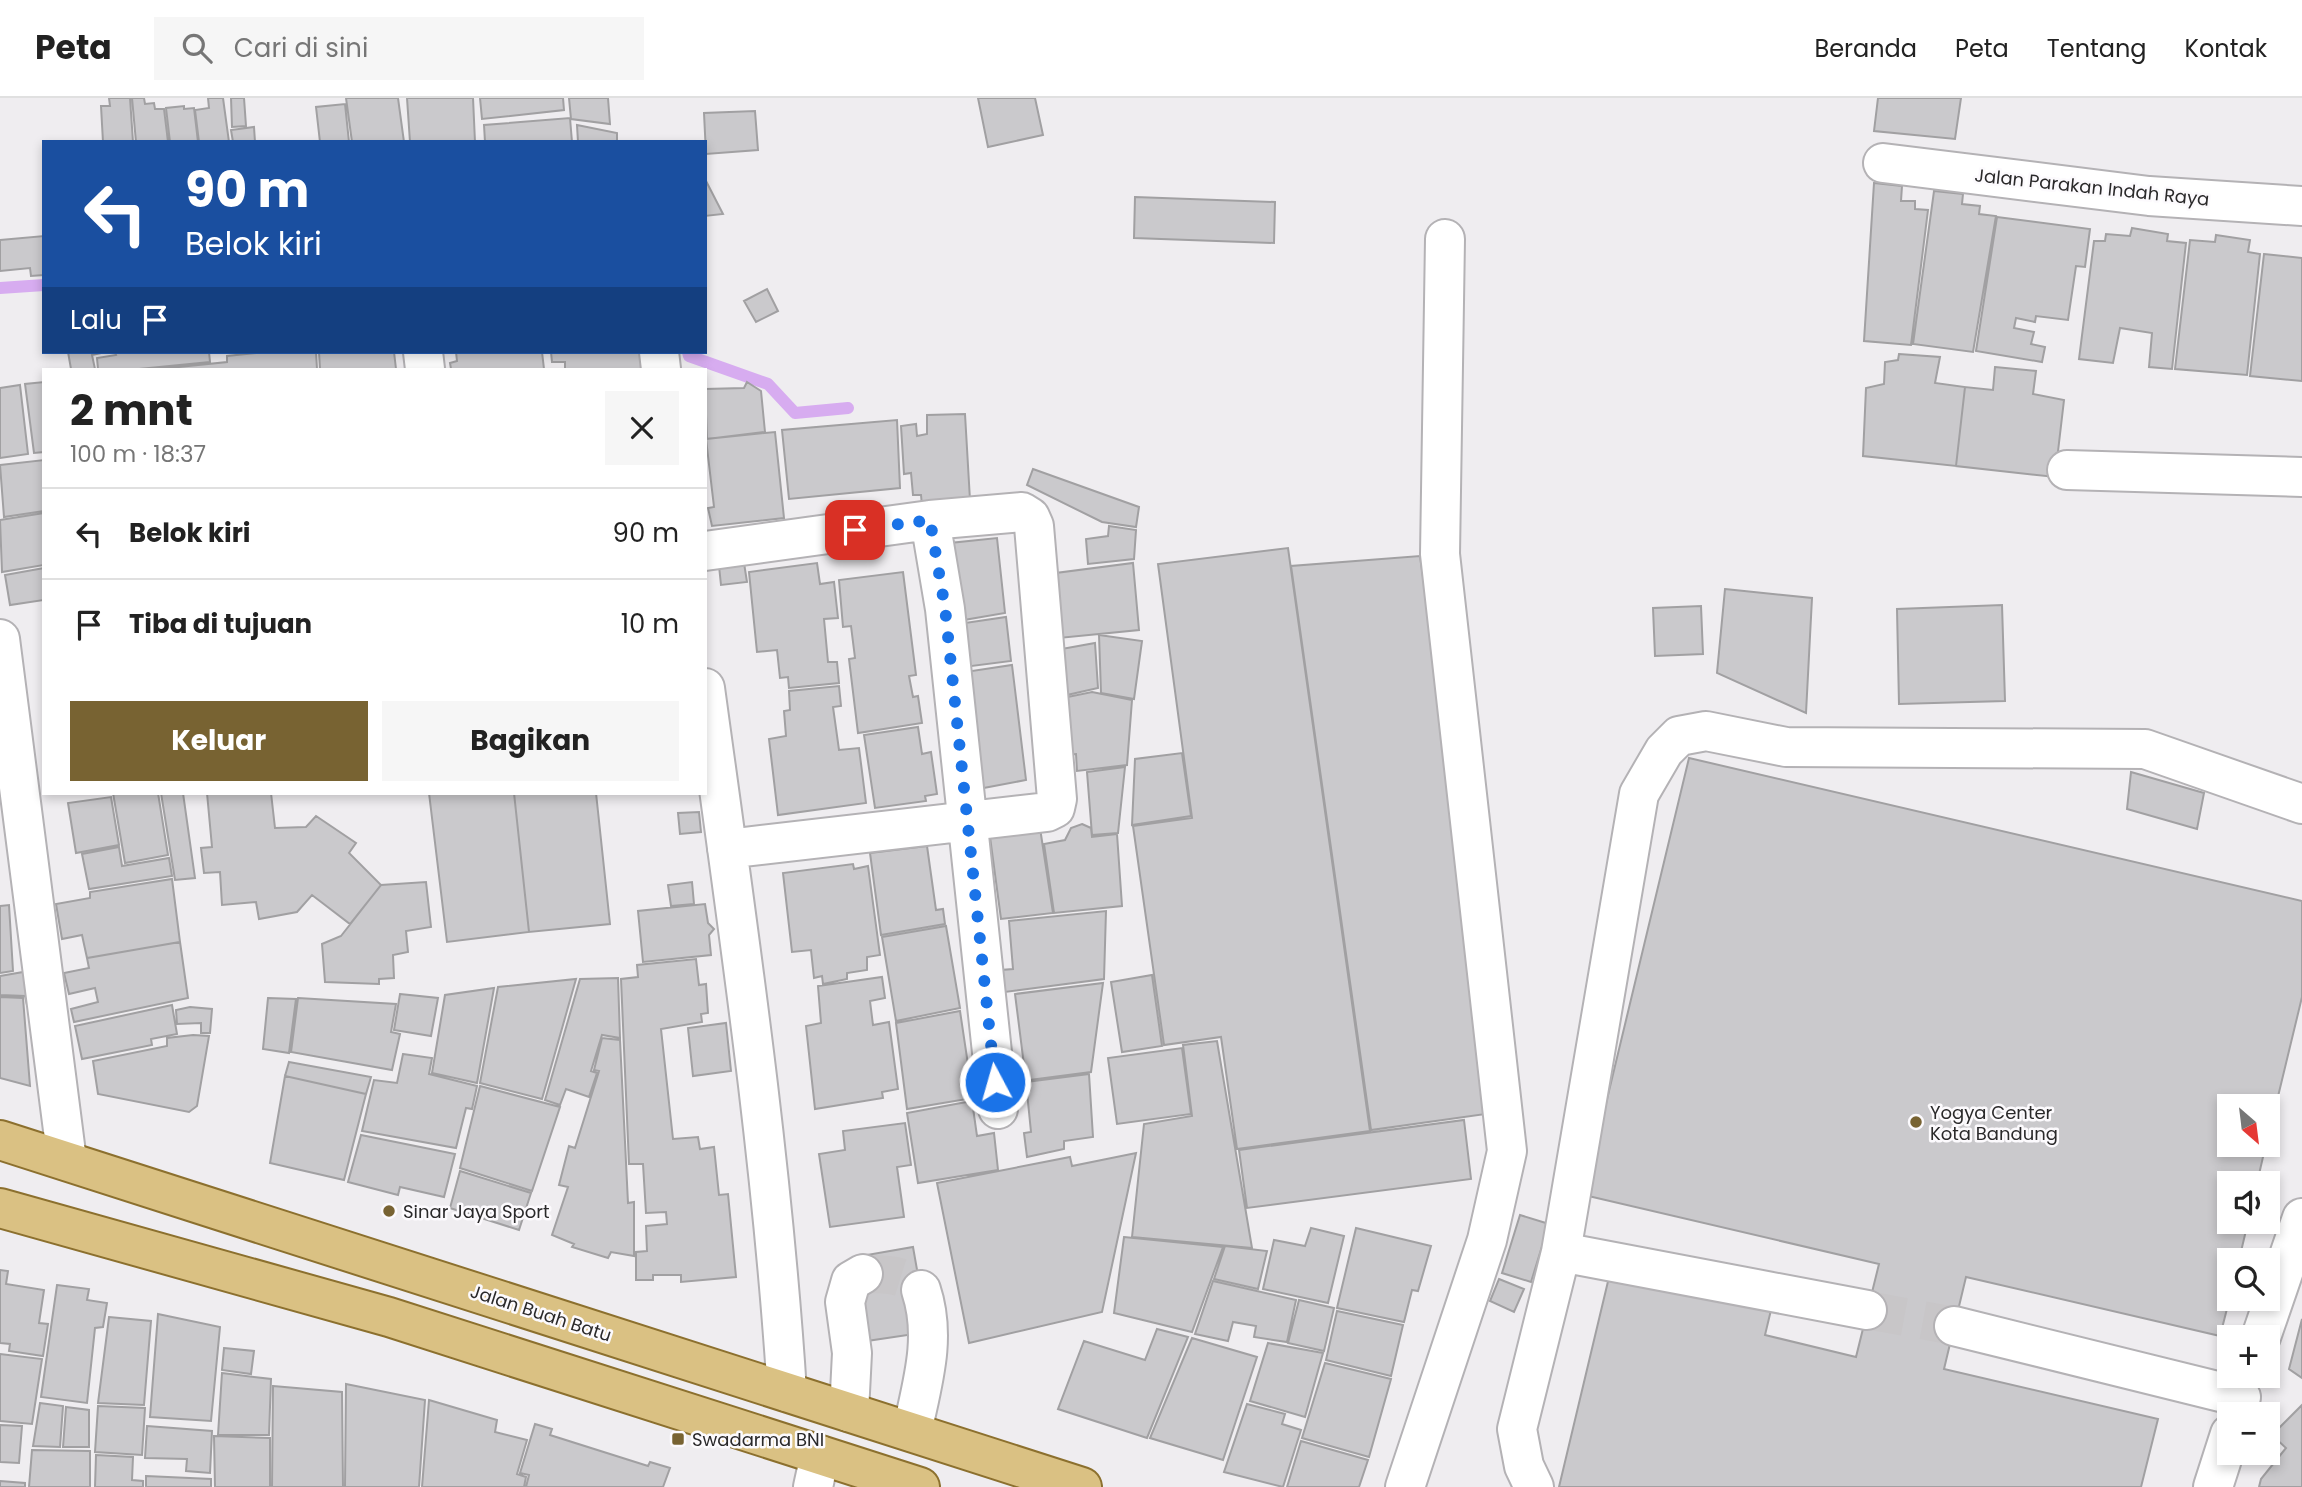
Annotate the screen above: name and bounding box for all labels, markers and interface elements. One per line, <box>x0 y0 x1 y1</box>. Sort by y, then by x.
search box <box>154 17 644 80</box>
text: Peta <box>35 24 112 71</box>
icon: search <box>178 29 216 67</box>
text: Cari di sini <box>234 30 368 66</box>
text: Beranda <box>1814 32 1917 65</box>
text: Peta <box>1955 32 2009 65</box>
text: Tentang <box>2047 32 2147 65</box>
text: Kontak <box>2185 32 2267 65</box>
text: 90 m <box>185 156 309 224</box>
street label: Jalan Parakan Indah Raya <box>1973 162 2211 212</box>
icon: left <box>70 168 161 259</box>
text: Belok kiri <box>185 221 322 266</box>
icon: arrive <box>136 301 174 339</box>
text: Lalu <box>70 302 122 338</box>
text: 2 mnt <box>70 381 193 440</box>
button: close <box>605 391 679 465</box>
text: 100 m · 18:37 <box>70 438 206 470</box>
pin <box>825 500 885 560</box>
icon: arrive <box>836 511 874 549</box>
icon: left <box>70 515 108 553</box>
text: Belok kiri <box>129 515 251 551</box>
text: 90 m <box>613 515 679 551</box>
icon: arrive <box>70 606 108 644</box>
text: Tiba di tujuan <box>129 606 312 642</box>
text: 10 m <box>621 606 679 642</box>
button: Keluar <box>70 701 368 781</box>
button: Bagikan <box>382 701 679 781</box>
position arrow <box>958 1045 1032 1119</box>
north arrow <box>2217 1094 2280 1157</box>
map controls <box>2217 1094 2280 1465</box>
place label: Yogya Center Kota Bandung <box>1930 1100 2058 1146</box>
marker: Yogya Center Kota Bandung <box>1908 1114 1924 1130</box>
button: sound <box>2217 1171 2280 1234</box>
place label: Sinar Jaya Sport <box>403 1199 550 1224</box>
marker: Sinar Jaya Sport <box>381 1203 397 1219</box>
button: search <box>2217 1248 2280 1311</box>
street label: Jalan Buah Batu <box>467 1278 615 1348</box>
button: + <box>2217 1325 2280 1388</box>
button: − <box>2217 1402 2280 1465</box>
place label: Swadarma BNI <box>692 1427 824 1452</box>
marker: Swadarma BNI <box>670 1431 686 1447</box>

